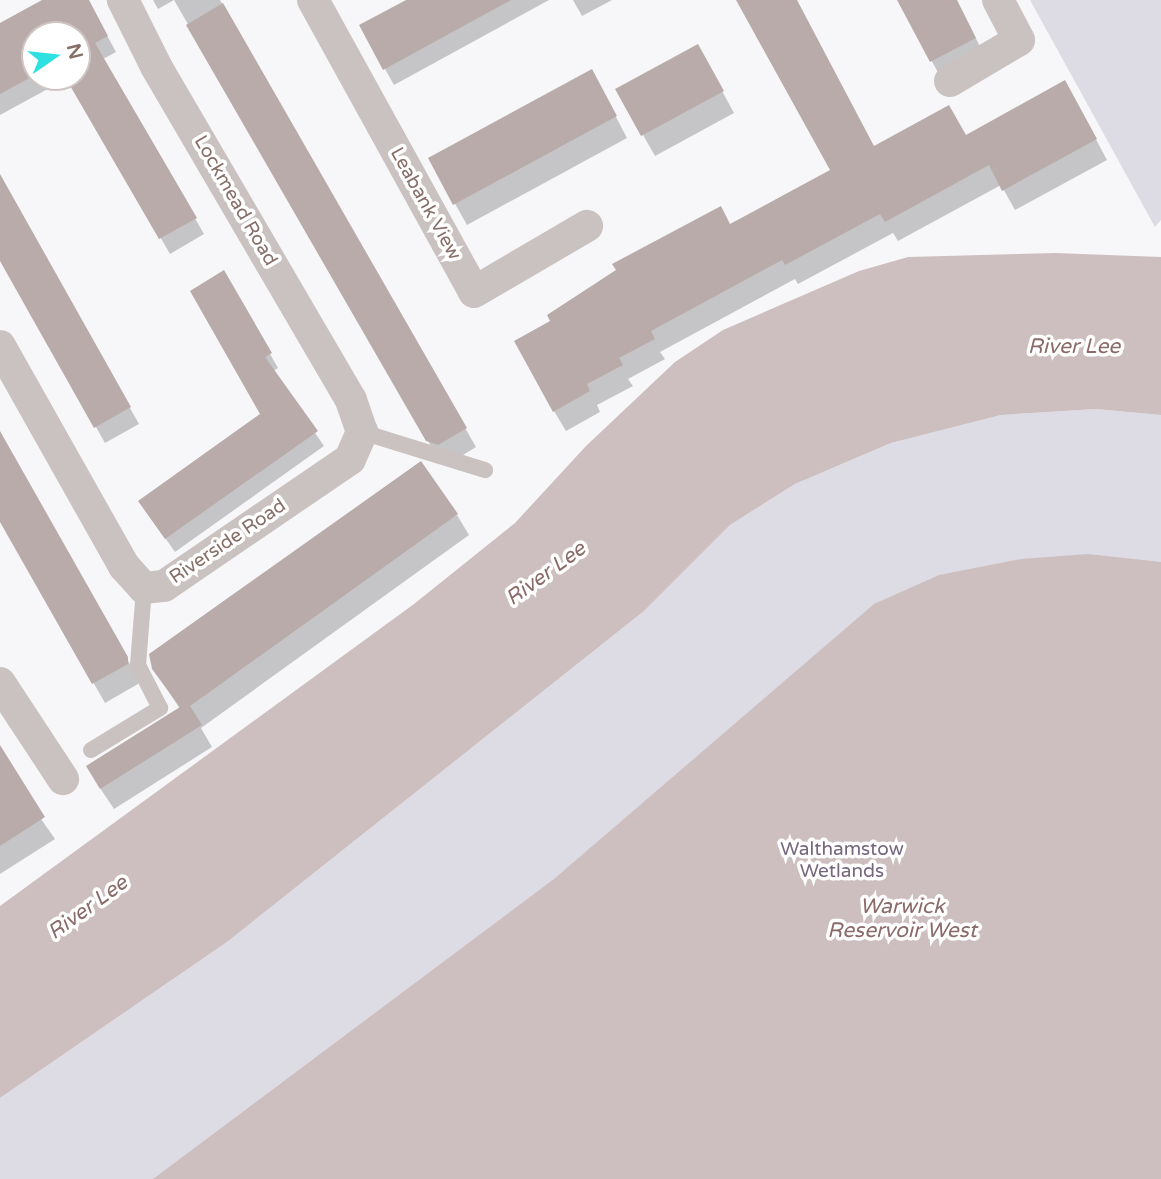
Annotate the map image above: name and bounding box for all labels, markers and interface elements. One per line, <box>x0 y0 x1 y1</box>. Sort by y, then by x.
north arrow <box>21 21 91 91</box>
text: N <box>62 41 87 61</box>
street label: Lockmead Road <box>188 132 282 270</box>
street label: Leabank View <box>385 144 465 264</box>
water label: River Lee <box>1028 334 1120 360</box>
street label: Riverside Road <box>165 495 291 589</box>
water label: River Lee <box>501 537 591 611</box>
park label: Walthamstow Wetlands <box>780 839 904 883</box>
water label: River Lee <box>43 871 133 945</box>
water label: Warwick Reservoir West <box>827 894 977 944</box>

